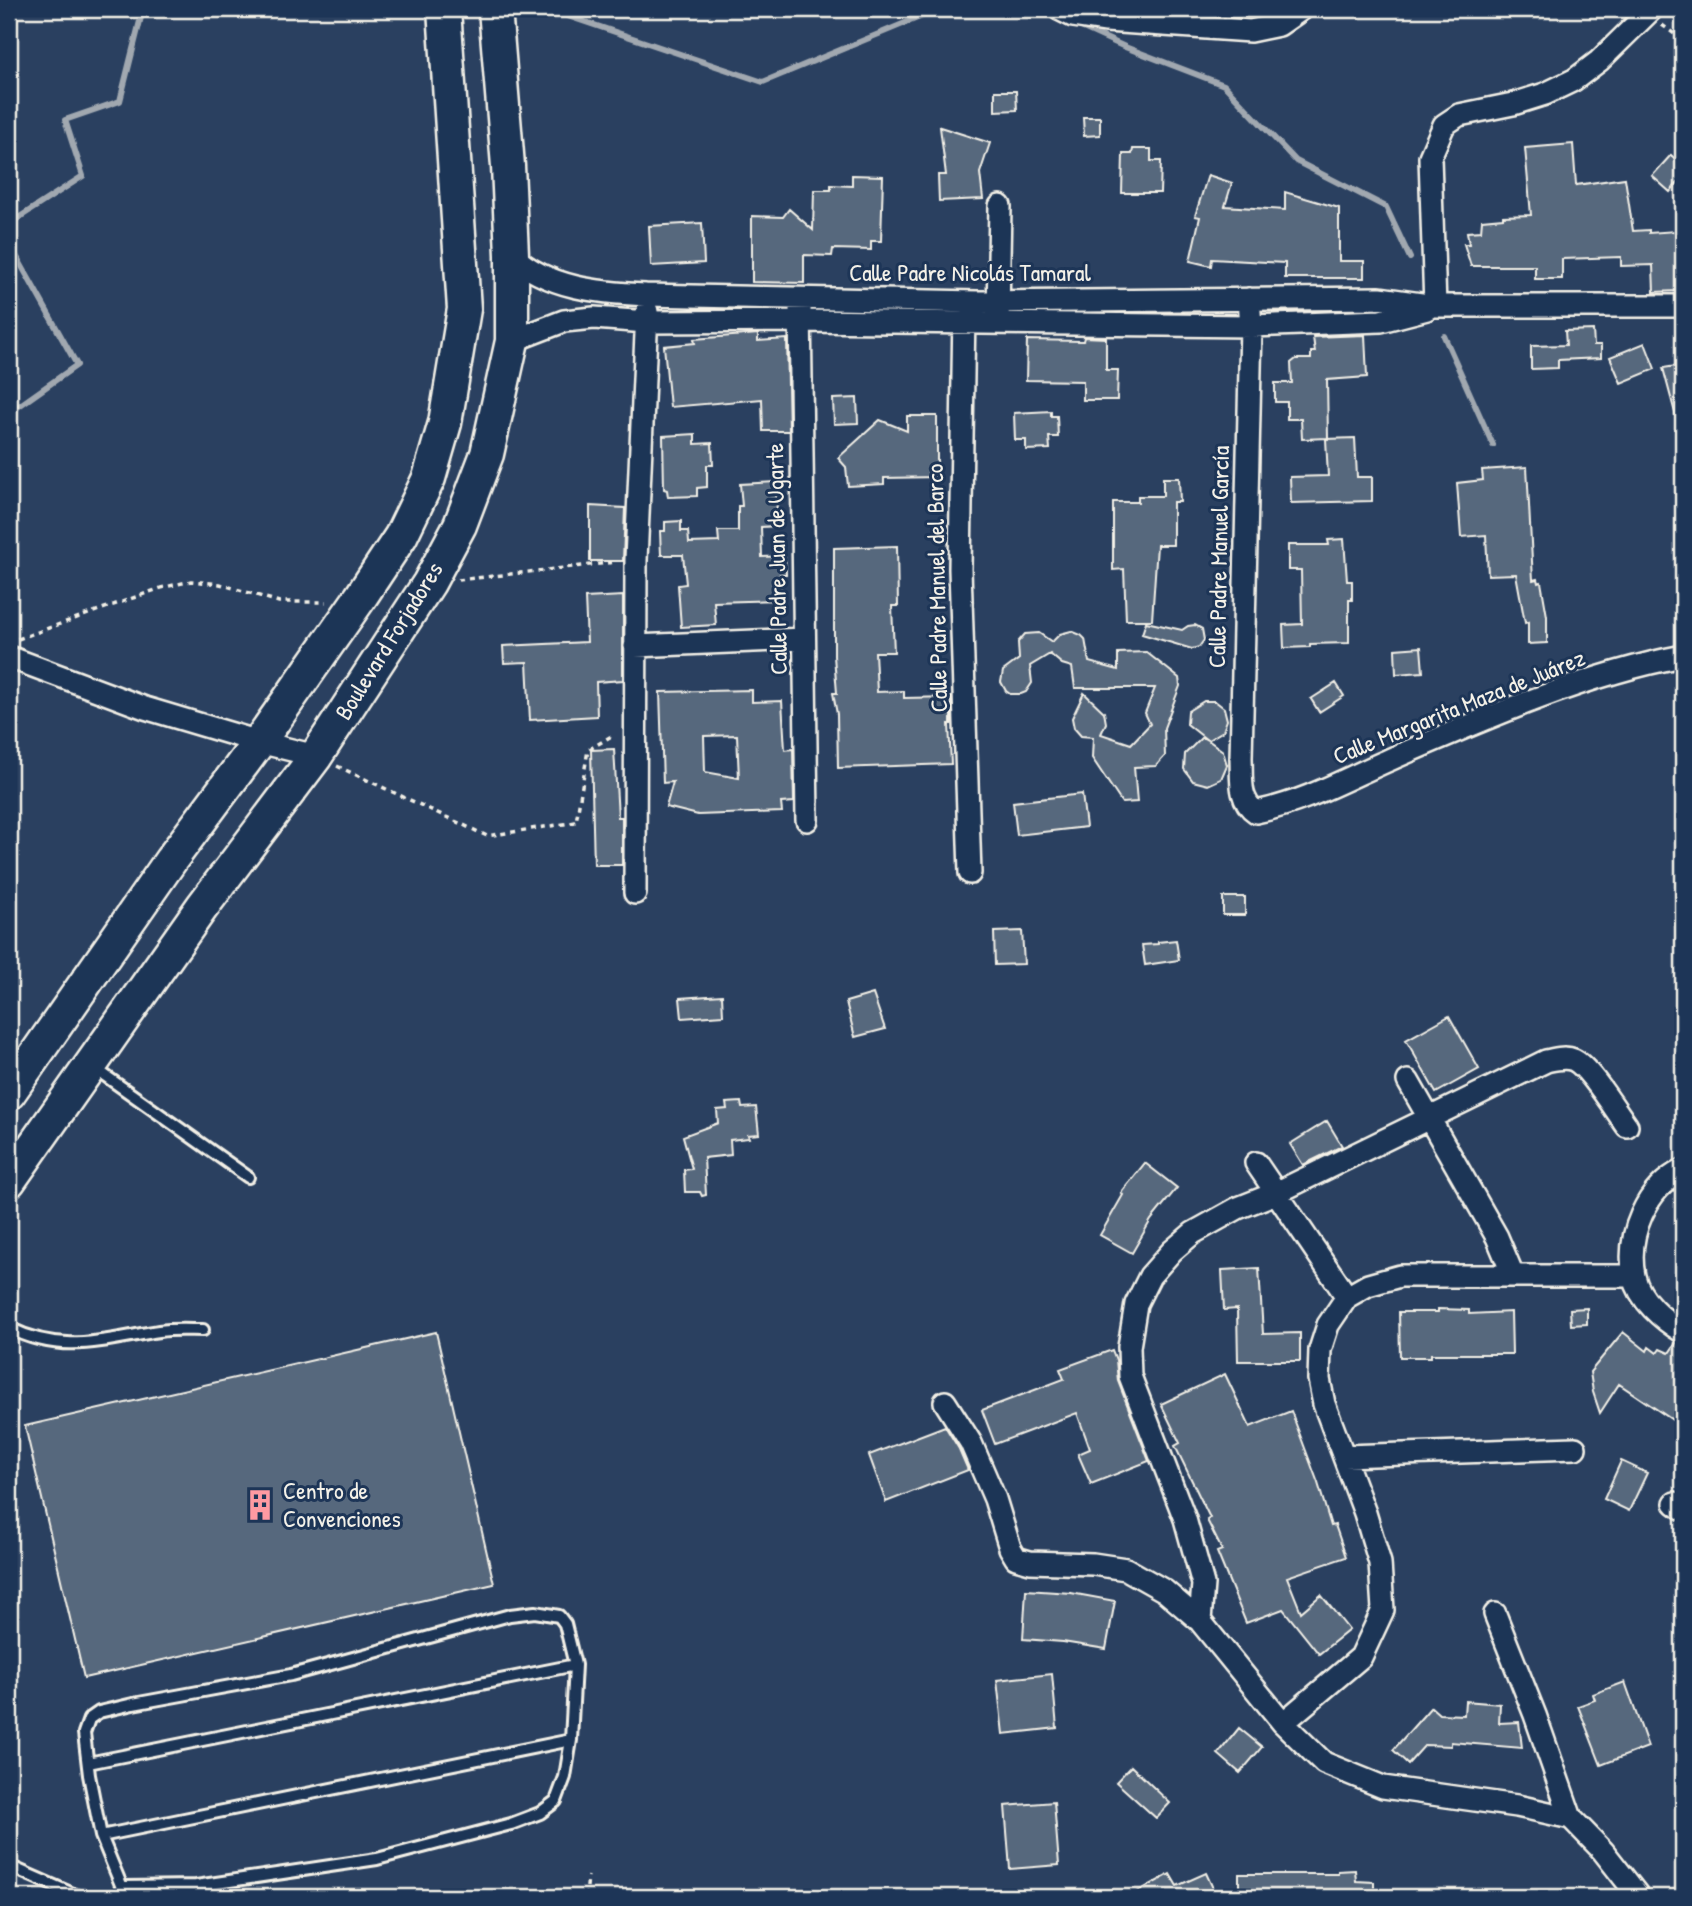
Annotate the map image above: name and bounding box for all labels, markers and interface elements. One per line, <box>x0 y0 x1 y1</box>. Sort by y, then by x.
street label: Calle Padre Nicolás Tamaral <box>849 256 1091 288</box>
street label: Calle Padre Juan de Ugarte <box>758 442 794 675</box>
street label: Calle Padre Manuel García <box>1200 445 1236 668</box>
street label: Calle Padre Manuel del Barco <box>918 463 954 713</box>
street label: Boulevard Forjadores <box>327 555 450 725</box>
street label: Calle Margarita Maza de Juárez <box>1328 641 1589 771</box>
place label: Centro de Convenciones <box>283 1474 401 1534</box>
building icon: Centro de Convenciones <box>243 1488 277 1522</box>

